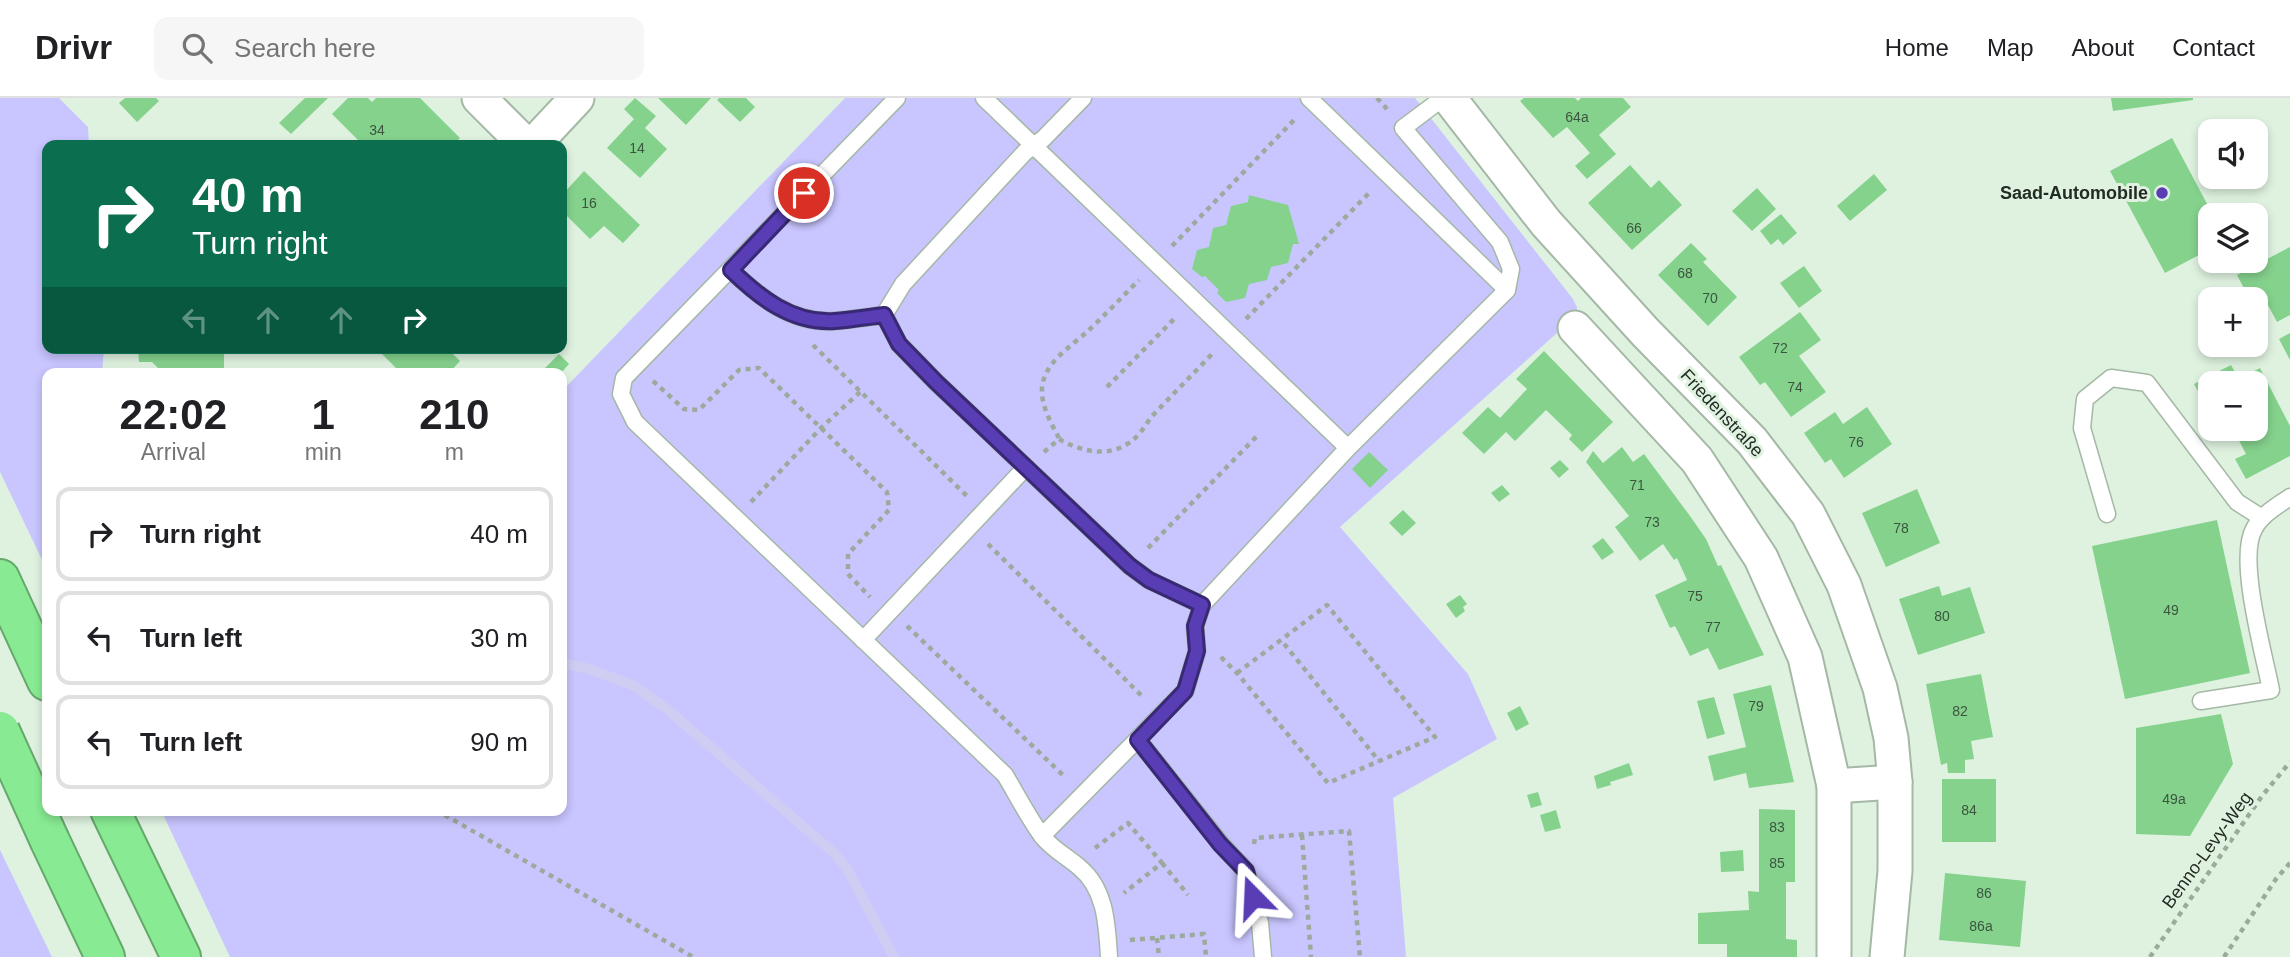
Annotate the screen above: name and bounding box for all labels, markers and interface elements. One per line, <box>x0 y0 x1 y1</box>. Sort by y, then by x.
search box <box>154 17 644 80</box>
text: Drivr <box>35 29 112 66</box>
icon: search <box>178 29 216 67</box>
text: Search here <box>234 33 376 63</box>
text: Home <box>1885 34 1949 61</box>
text: Map <box>1987 34 2034 61</box>
text: About <box>2072 34 2134 61</box>
text: Contact <box>2172 34 2255 61</box>
house number: 64a <box>1565 109 1589 125</box>
map controls <box>2198 119 2268 441</box>
button: sound <box>2198 119 2268 189</box>
house number: 34 <box>369 122 385 138</box>
house number: 14 <box>629 140 645 156</box>
pin <box>774 163 834 223</box>
icon: right <box>77 168 168 259</box>
text: 40 m <box>192 168 304 222</box>
icon: arrive <box>785 174 823 212</box>
place label: Saad-Automobile <box>2000 183 2148 203</box>
marker: Saad-Automobile <box>2154 185 2170 201</box>
house number: 16 <box>581 195 597 211</box>
button: layers <box>2198 203 2268 273</box>
house number: 66 <box>1626 220 1642 236</box>
text: Turn right <box>192 225 328 261</box>
house number: 68 <box>1677 265 1693 281</box>
button: + <box>2198 287 2268 357</box>
house number: 70 <box>1702 290 1718 306</box>
icon: left <box>176 301 214 339</box>
icon: ahead <box>249 301 287 339</box>
icon: ahead <box>322 301 360 339</box>
icon: right <box>395 301 433 339</box>
house number: 72 <box>1772 340 1788 356</box>
street label: Friedenstraße <box>1676 365 1768 461</box>
button: − <box>2198 371 2268 441</box>
house number: 74 <box>1787 379 1803 395</box>
text: 22:02 <box>120 391 227 438</box>
text: 1 <box>311 391 335 438</box>
text: 210 <box>419 391 489 438</box>
house number: 76 <box>1848 434 1864 450</box>
text: Arrival <box>141 439 206 465</box>
text: min <box>305 439 342 465</box>
text: m <box>445 439 464 465</box>
house number: 71 <box>1629 477 1645 493</box>
house number: 73 <box>1644 514 1660 530</box>
icon: right <box>81 515 119 553</box>
text: Turn right <box>140 519 261 549</box>
text: 40 m <box>470 519 528 549</box>
house number: 78 <box>1893 520 1909 536</box>
house number: 75 <box>1687 588 1703 604</box>
house number: 49 <box>2163 602 2179 618</box>
house number: 80 <box>1934 608 1950 624</box>
icon: left <box>81 619 119 657</box>
house number: 77 <box>1705 619 1721 635</box>
text: Turn left <box>140 623 242 653</box>
text: 30 m <box>470 623 528 653</box>
house number: 79 <box>1748 698 1764 714</box>
house number: 82 <box>1952 703 1968 719</box>
icon: left <box>81 723 119 761</box>
text: Turn left <box>140 727 242 757</box>
text: 90 m <box>470 727 528 757</box>
street label: Benno-Levy-Weg <box>2158 788 2256 912</box>
house number: 49a <box>2162 791 2186 807</box>
house number: 84 <box>1961 802 1977 818</box>
house number: 83 <box>1769 819 1785 835</box>
house number: 85 <box>1769 855 1785 871</box>
position arrow <box>1216 860 1290 934</box>
house number: 86 <box>1976 885 1992 901</box>
house number: 86a <box>1969 918 1993 934</box>

